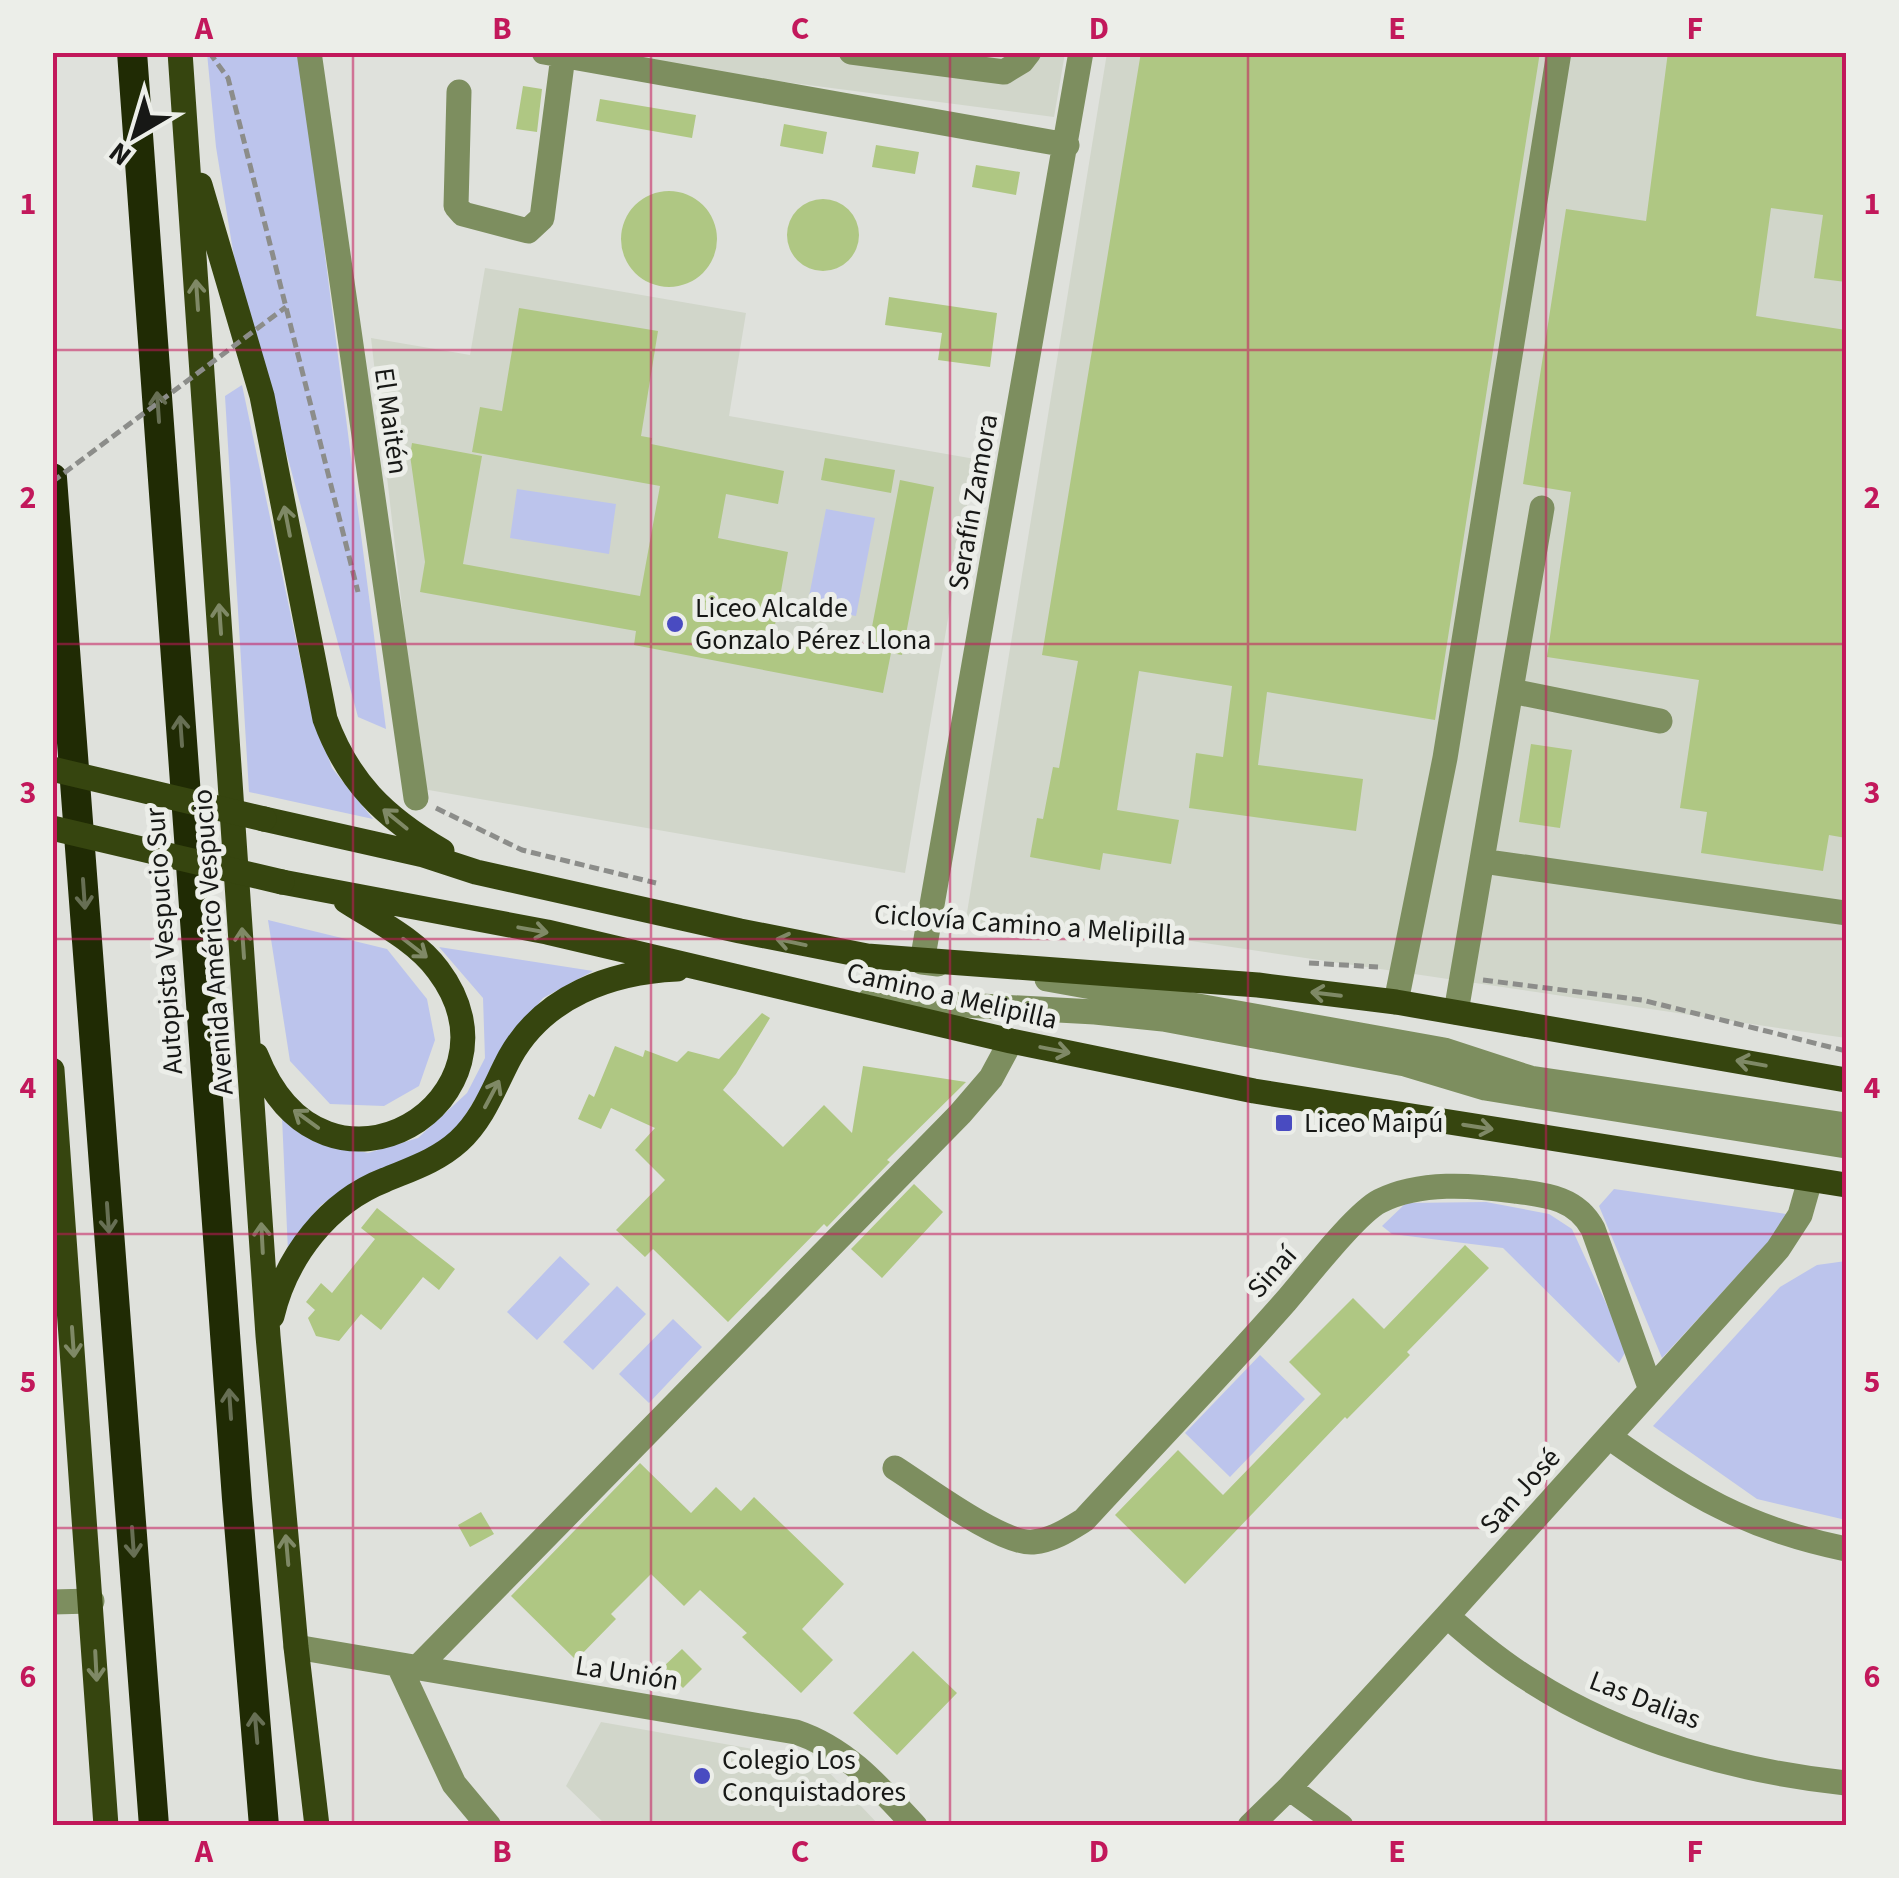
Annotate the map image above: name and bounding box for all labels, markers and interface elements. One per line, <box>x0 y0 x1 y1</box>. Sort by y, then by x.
text: A <box>194 6 214 52</box>
text: B <box>492 6 512 52</box>
text: C <box>791 6 809 52</box>
text: D <box>1089 6 1109 52</box>
text: E <box>1388 6 1406 52</box>
text: F <box>1687 6 1703 52</box>
north arrow <box>85 85 185 185</box>
text: N <box>101 132 140 175</box>
text: 1 <box>20 181 36 227</box>
text: 1 <box>1864 181 1880 227</box>
one-way arrow <box>187 279 206 311</box>
street label: El Maitén <box>364 365 418 477</box>
one-way arrow <box>148 391 167 423</box>
street label: Serafín Zamora <box>938 411 1008 593</box>
text: 2 <box>20 475 36 521</box>
text: 2 <box>1864 475 1880 521</box>
one-way arrow <box>277 506 296 538</box>
place label: Liceo Alcalde Gonzalo Pérez Llona <box>695 588 931 660</box>
one-way arrow <box>210 603 229 635</box>
marker: Liceo Alcalde Gonzalo Pérez Llona <box>664 613 686 635</box>
one-way arrow <box>171 715 190 747</box>
text: 3 <box>20 770 36 816</box>
text: 3 <box>1864 770 1880 816</box>
street label: Avenida Américo Vespucio <box>182 788 244 1096</box>
street label: Autopista Vespucio Sur <box>135 806 193 1076</box>
one-way arrow <box>382 808 408 830</box>
one-way arrow <box>74 877 93 909</box>
street label: Ciclovía Camino a Melipilla <box>873 894 1187 956</box>
one-way arrow <box>516 921 548 940</box>
one-way arrow <box>233 927 252 959</box>
one-way arrow <box>776 932 808 950</box>
one-way arrow <box>401 936 427 958</box>
street label: Camino a Melipilla <box>843 952 1061 1040</box>
one-way arrow <box>1311 984 1343 1003</box>
one-way arrow <box>1038 1042 1070 1061</box>
one-way arrow <box>1735 1053 1767 1072</box>
text: 4 <box>20 1065 37 1111</box>
text: 4 <box>1864 1065 1881 1111</box>
one-way arrow <box>483 1080 503 1109</box>
place label: Liceo Maipú <box>1304 1103 1443 1143</box>
one-way arrow <box>292 1109 320 1130</box>
marker: Liceo Maipú <box>1273 1112 1295 1134</box>
one-way arrow <box>1461 1118 1494 1137</box>
one-way arrow <box>99 1201 118 1233</box>
one-way arrow <box>252 1223 271 1255</box>
street label: Sinaí <box>1238 1236 1307 1307</box>
one-way arrow <box>63 1325 82 1357</box>
text: 5 <box>20 1359 36 1405</box>
text: 5 <box>1864 1359 1880 1405</box>
one-way arrow <box>220 1389 239 1421</box>
street label: San José <box>1470 1439 1570 1543</box>
one-way arrow <box>124 1525 143 1557</box>
one-way arrow <box>278 1534 297 1567</box>
street label: La Unión <box>572 1645 682 1701</box>
one-way arrow <box>87 1649 106 1681</box>
text: 6 <box>20 1654 36 1700</box>
text: 6 <box>1864 1654 1880 1700</box>
street label: Las Dalias <box>1584 1660 1706 1740</box>
one-way arrow <box>246 1713 265 1745</box>
place label: Colegio Los Conquistadores <box>722 1740 906 1812</box>
marker: Colegio Los Conquistadores <box>691 1765 713 1787</box>
text: A <box>194 1829 214 1875</box>
text: B <box>492 1829 512 1875</box>
text: C <box>791 1829 809 1875</box>
text: D <box>1089 1829 1109 1875</box>
text: E <box>1388 1829 1406 1875</box>
text: F <box>1687 1829 1703 1875</box>

